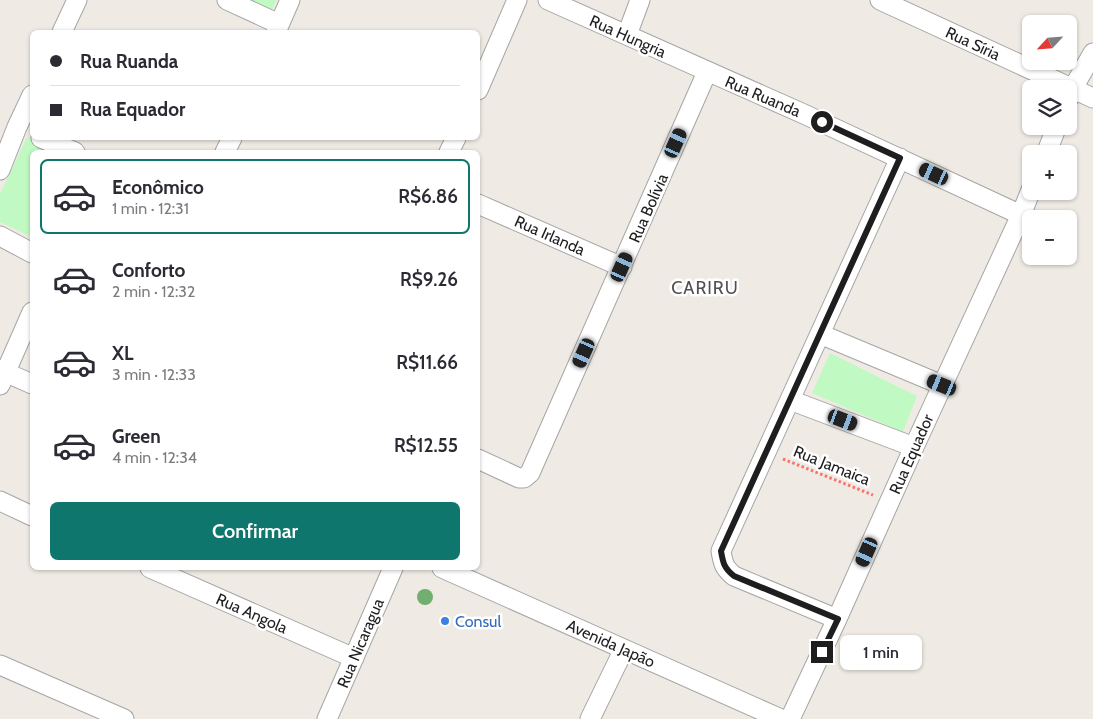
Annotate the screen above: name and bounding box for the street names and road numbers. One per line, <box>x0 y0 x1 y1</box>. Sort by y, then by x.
street label: Rua Hungria <box>587 11 669 62</box>
street label: Rua Síria <box>943 23 1003 64</box>
street label: Rua Ruanda <box>722 72 804 121</box>
street label: Rua Bolívia <box>625 170 672 246</box>
street label: Rua Irlanda <box>512 212 588 260</box>
street label: Rua Equador <box>885 410 938 497</box>
street label: Rua Jamaica <box>791 442 873 490</box>
street label: Rua Angola <box>213 589 291 638</box>
street label: Rua Nicaragua <box>333 595 388 691</box>
street label: Avenida Japão <box>564 616 658 671</box>

